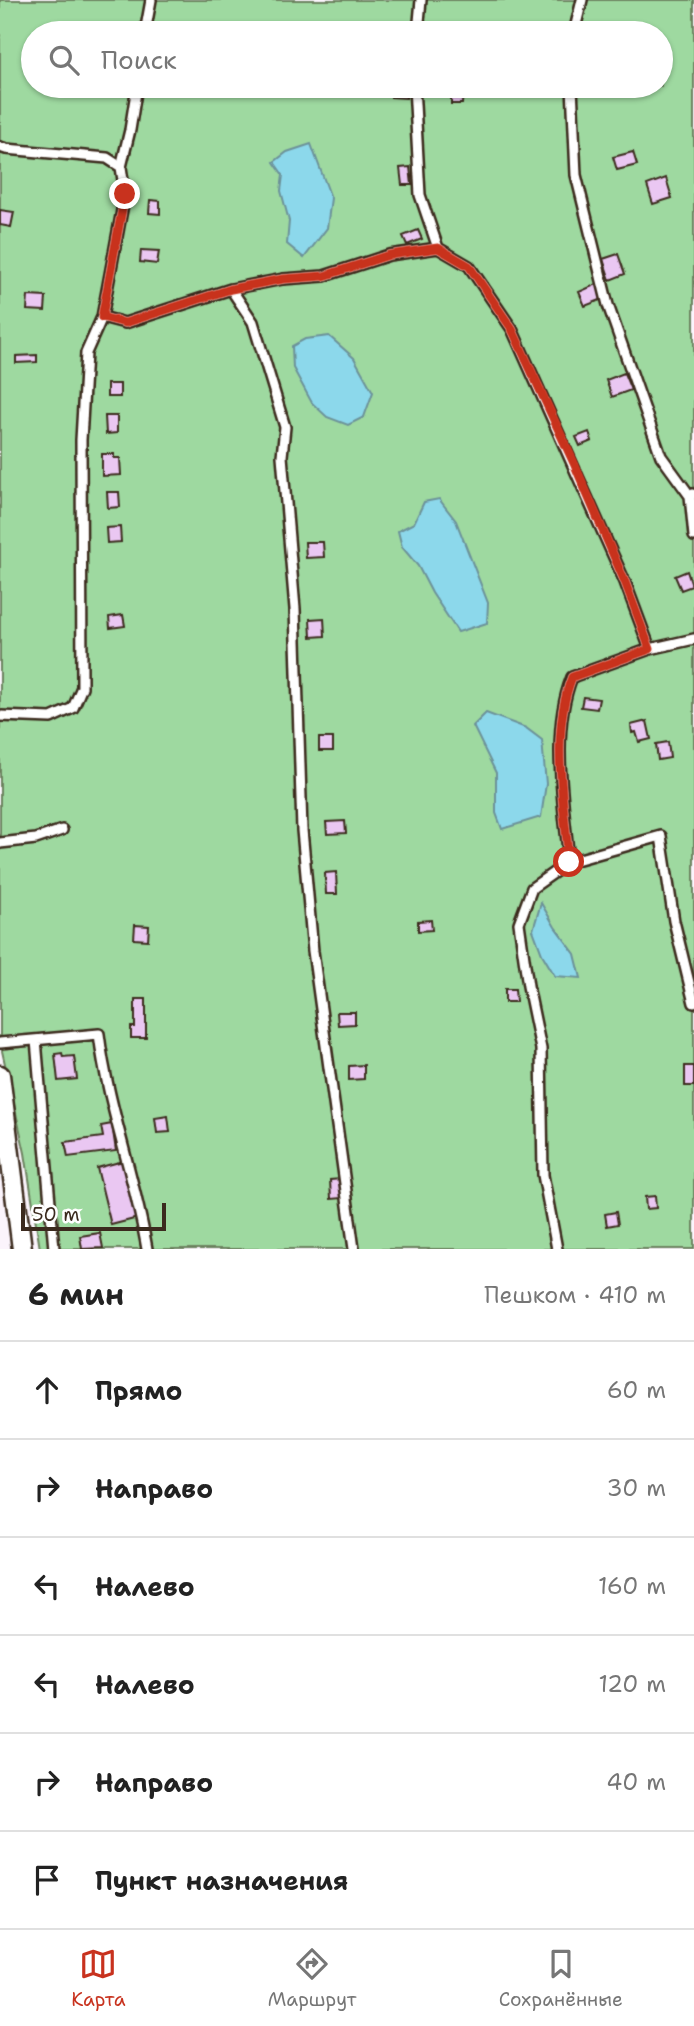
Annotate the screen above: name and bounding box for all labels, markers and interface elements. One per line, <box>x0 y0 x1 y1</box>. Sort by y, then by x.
search box <box>21 21 673 98</box>
icon: search <box>45 41 83 79</box>
text: Поиск <box>101 42 177 77</box>
route end <box>109 178 140 209</box>
route start <box>553 846 584 877</box>
scale bar <box>21 1200 166 1232</box>
text: 50 m <box>32 1202 80 1227</box>
text: 6 мин <box>28 1274 124 1315</box>
text: Пешком · 410 m <box>484 1280 666 1310</box>
icon: ahead <box>28 1371 66 1409</box>
text: Прямо <box>95 1373 183 1408</box>
text: 60 m <box>607 1375 666 1405</box>
icon: right <box>28 1469 66 1507</box>
text: Направо <box>95 1471 213 1506</box>
text: 30 m <box>607 1473 666 1503</box>
icon: left <box>28 1567 66 1605</box>
text: Налево <box>95 1569 195 1604</box>
text: 160 m <box>598 1571 666 1601</box>
icon: left <box>28 1665 66 1703</box>
text: Налево <box>95 1667 195 1702</box>
text: 120 m <box>598 1669 666 1699</box>
icon: right <box>28 1763 66 1801</box>
text: Направо <box>95 1765 213 1800</box>
text: 40 m <box>606 1767 666 1797</box>
icon: arrive <box>28 1861 66 1899</box>
text: Пункт назначения <box>95 1863 348 1898</box>
tab: Карта <box>71 1945 126 2012</box>
tab: Маршрут <box>268 1945 356 2012</box>
tab: Сохранённые <box>499 1945 623 2012</box>

